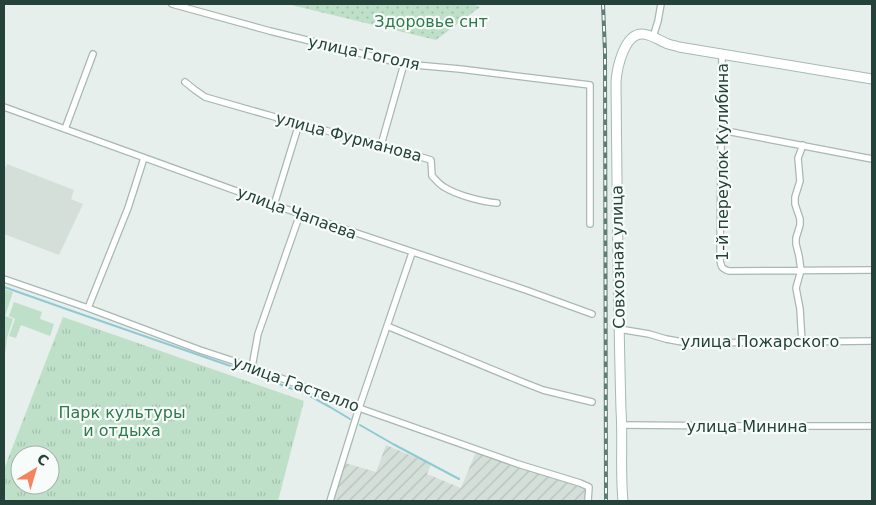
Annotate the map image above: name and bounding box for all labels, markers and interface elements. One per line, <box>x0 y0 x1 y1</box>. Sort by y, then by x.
park label: Здоровье снт <box>374 12 488 31</box>
street label: улица Гоголя <box>307 32 421 74</box>
street label: 1-й переулок Кулибина <box>713 63 732 261</box>
street label: улица Фурманова <box>274 108 424 166</box>
street label: улица Чапаева <box>235 183 359 243</box>
street label: Совхозная улица <box>607 185 629 329</box>
street label: улица Пожарского <box>681 332 839 351</box>
street label: улица Гастелло <box>230 352 362 416</box>
park label: Парк культуры и отдыха <box>58 403 186 440</box>
street label: улица Минина <box>686 417 808 436</box>
north arrow <box>10 445 60 495</box>
text: С <box>34 450 52 469</box>

